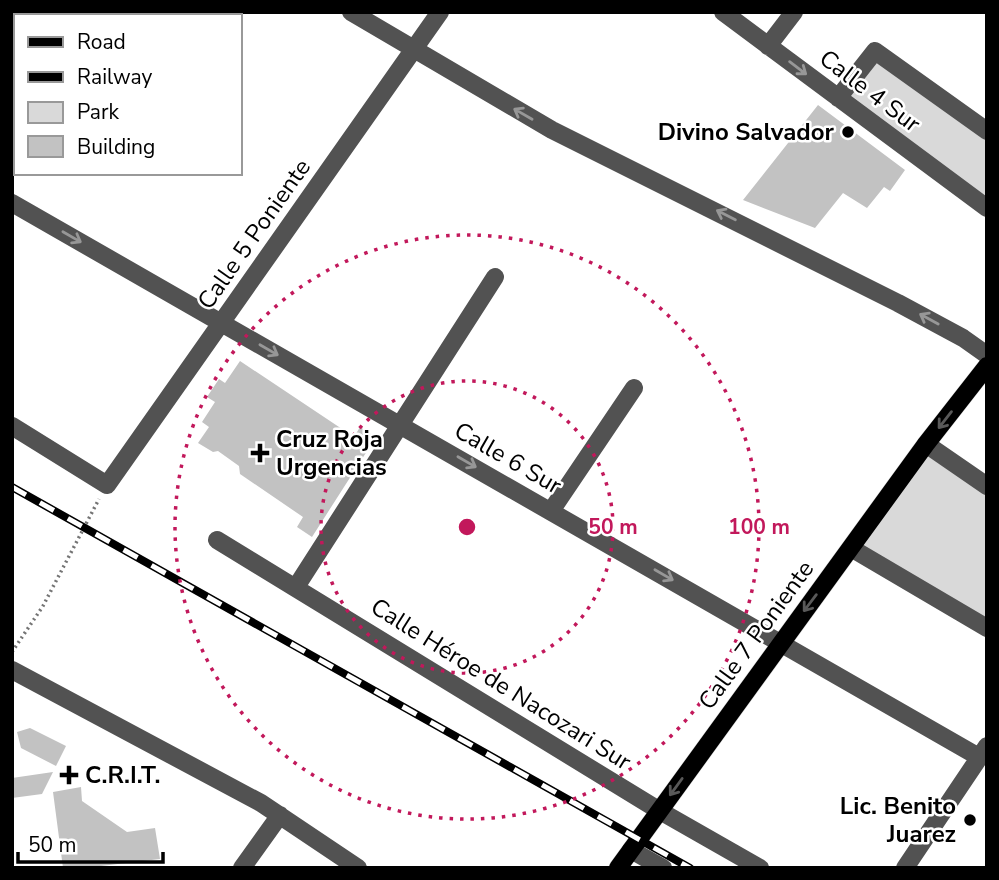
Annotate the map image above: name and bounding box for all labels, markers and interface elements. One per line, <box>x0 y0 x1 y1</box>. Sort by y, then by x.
legend <box>14 14 242 175</box>
text: Road <box>77 28 126 56</box>
street label: Calle 4 Sur <box>813 42 927 140</box>
one-way arrow <box>788 60 807 75</box>
text: Railway <box>77 63 152 91</box>
text: Park <box>77 98 119 126</box>
one-way arrow <box>513 106 533 120</box>
place label: Divino Salvador <box>658 116 835 148</box>
marker: Divino Salvador <box>840 124 856 140</box>
text: Building <box>77 133 155 161</box>
street label: Calle 5 Poniente <box>190 152 318 316</box>
one-way arrow <box>716 208 737 222</box>
one-way arrow <box>61 230 81 244</box>
one-way arrow <box>919 312 939 326</box>
one-way arrow <box>258 344 279 357</box>
one-way arrow <box>937 410 952 429</box>
street label: Calle 6 Sur <box>449 414 568 502</box>
place label: Cruz Roja Urgencias <box>276 423 387 483</box>
marker: Cruz Roja Urgencias <box>250 443 270 463</box>
one-way arrow <box>456 455 476 469</box>
text: 50 m <box>588 513 638 541</box>
text: 100 m <box>728 513 790 541</box>
centre of rings <box>455 515 479 539</box>
street label: Calle 7 Poniente <box>691 554 821 716</box>
one-way arrow <box>654 568 674 582</box>
street label: Calle Héroe de Nacozari Sur <box>365 591 638 778</box>
one-way arrow <box>802 593 817 612</box>
place label: C.R.I.T. <box>85 759 160 791</box>
marker: C.R.I.T. <box>59 765 79 785</box>
one-way arrow <box>669 778 684 796</box>
place label: Lic. Benito Juarez <box>840 790 956 850</box>
marker: Lic. Benito Juarez <box>962 812 978 828</box>
scale bar <box>18 820 163 864</box>
text: 50 m <box>28 831 77 859</box>

